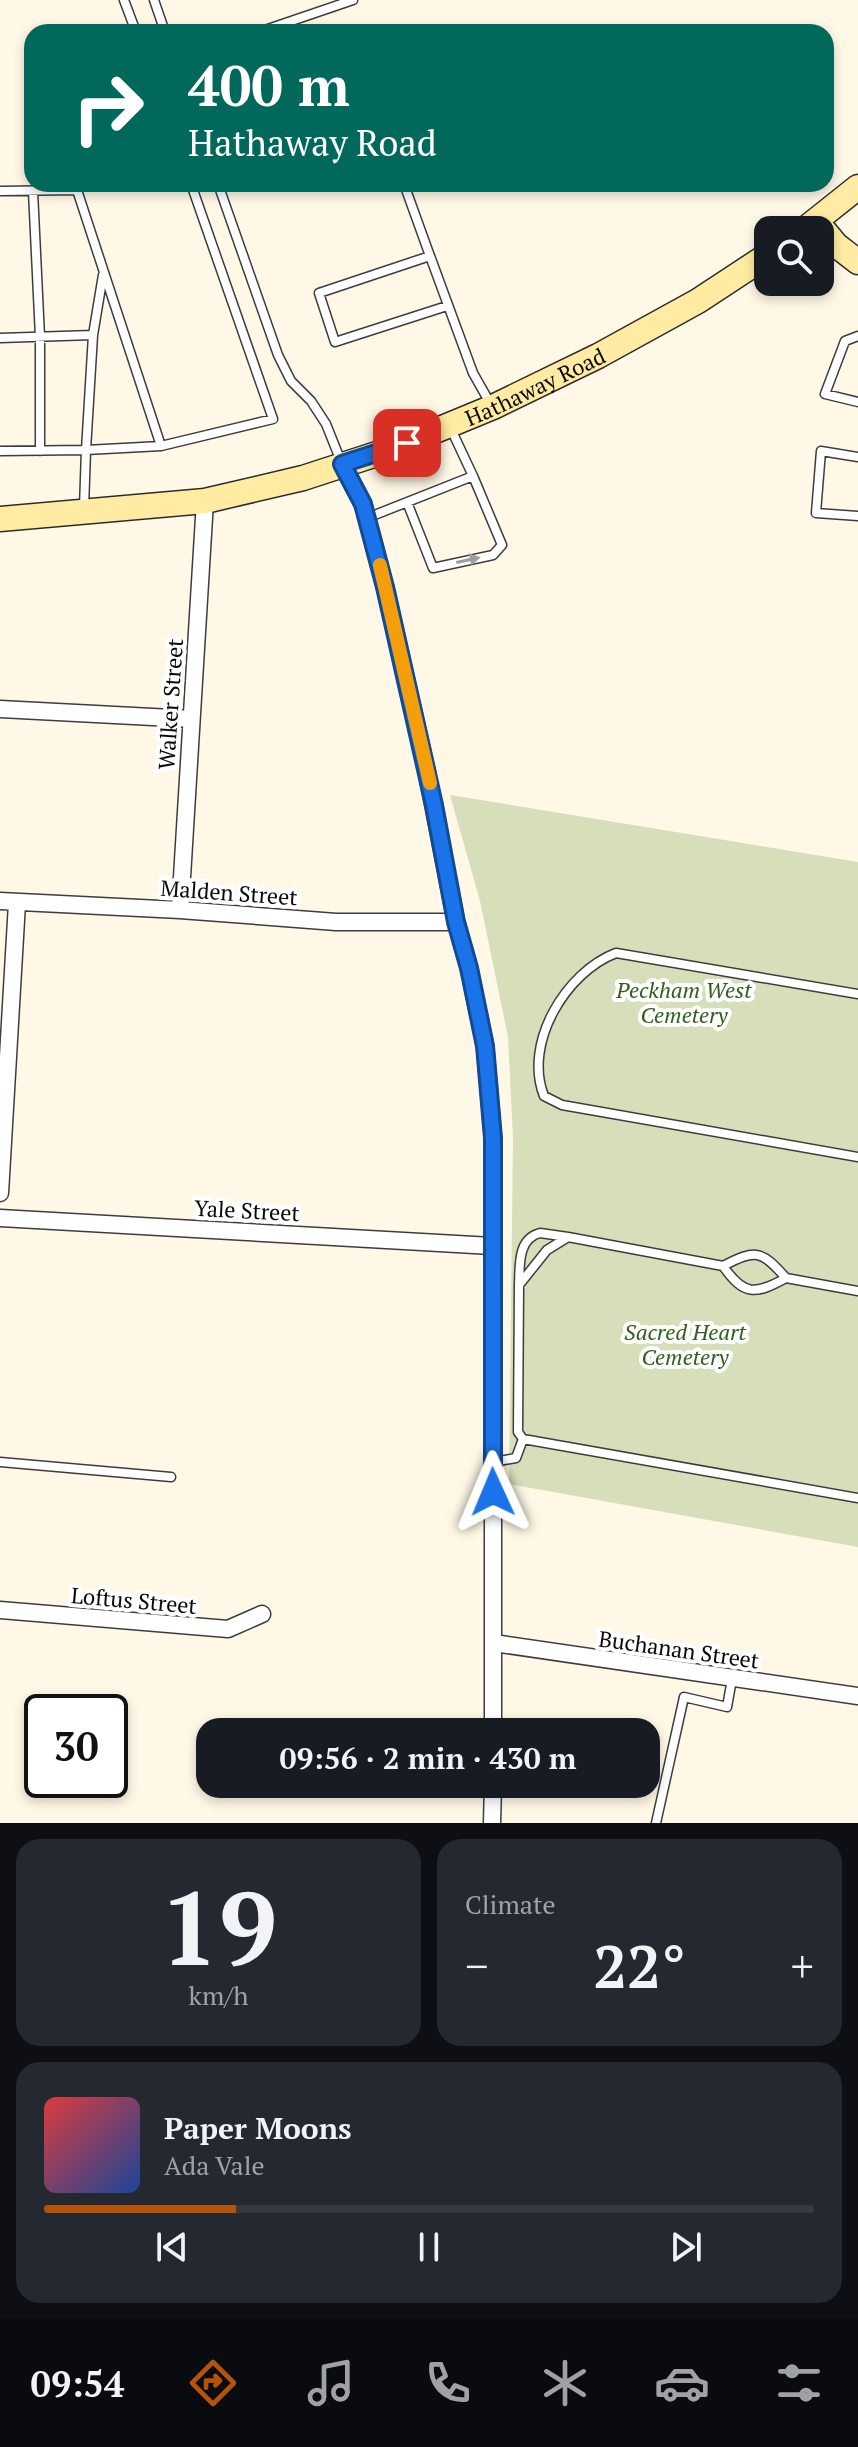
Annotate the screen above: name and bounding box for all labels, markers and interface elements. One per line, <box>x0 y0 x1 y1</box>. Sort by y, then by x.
text: 400 m <box>188 48 350 122</box>
icon: right <box>56 56 160 160</box>
text: Hathaway Road <box>188 119 437 166</box>
map controls <box>754 216 834 296</box>
button: search <box>754 216 834 296</box>
street label: Hathaway Road <box>460 340 610 432</box>
pin <box>373 409 441 477</box>
icon: arrive <box>385 421 429 465</box>
one-way arrow <box>456 554 481 566</box>
street label: Walker Street <box>151 637 189 771</box>
street label: Malden Street <box>160 873 298 911</box>
park label: Peckham West Cemetery <box>615 975 752 1029</box>
street label: Yale Street <box>194 1193 300 1227</box>
park label: Sacred Heart Cemetery <box>624 1317 746 1371</box>
position arrow <box>451 1450 535 1534</box>
street label: Loftus Street <box>70 1580 198 1620</box>
street label: Buchanan Street <box>597 1623 761 1675</box>
speed limit sign: 30 <box>24 1694 128 1798</box>
text: 09:56 · 2 min · 430 m <box>280 1738 576 1778</box>
text: 19 <box>160 1857 277 1995</box>
text: Climate <box>465 1887 556 1921</box>
text: 22° <box>593 1926 686 2005</box>
text: − <box>465 1936 488 1995</box>
text: + <box>791 1936 814 1995</box>
text: km/h <box>188 1978 249 2012</box>
text: Paper Moons <box>164 2108 352 2148</box>
text: Ada Vale <box>164 2148 265 2182</box>
icon: previous <box>150 2225 194 2269</box>
icon: pause <box>407 2225 451 2269</box>
icon: next <box>664 2225 708 2269</box>
icon: directions <box>185 2355 241 2411</box>
icon: music <box>303 2355 359 2411</box>
icon: phone <box>420 2355 476 2411</box>
icon: climate <box>537 2355 593 2411</box>
icon: car <box>654 2355 710 2411</box>
icon: filters <box>771 2355 827 2411</box>
text: 09:54 <box>31 2360 124 2407</box>

